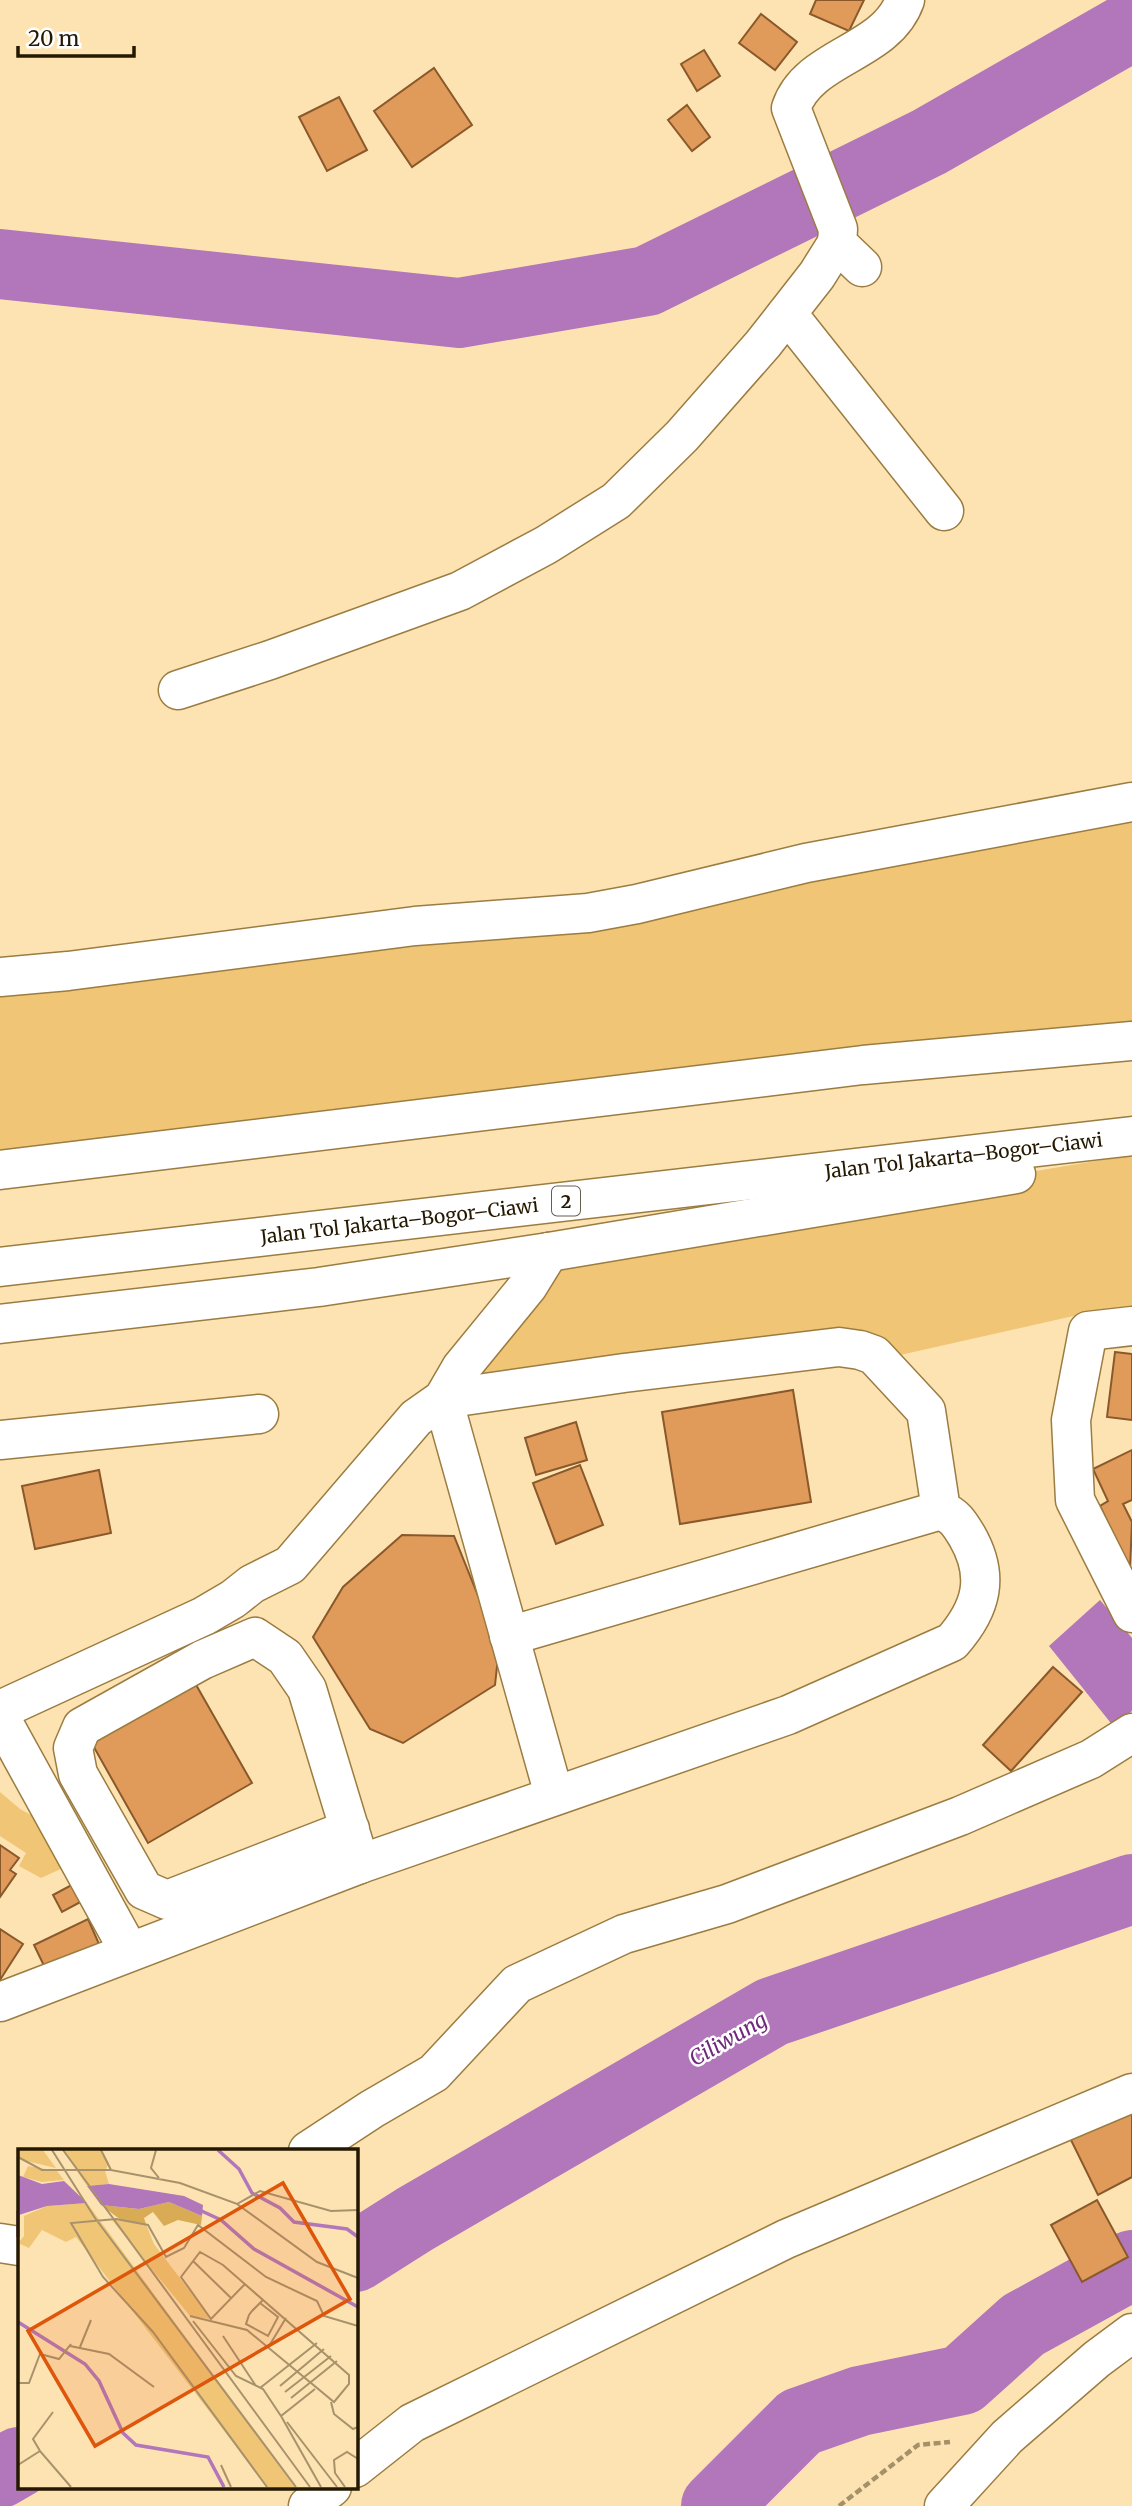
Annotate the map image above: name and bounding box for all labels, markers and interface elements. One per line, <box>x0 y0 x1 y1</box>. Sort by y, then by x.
scale bar <box>18 14 133 58</box>
text: 20 m <box>28 25 80 52</box>
street label: Jalan Tol Jakarta–Bogor–Ciawi <box>822 1127 1104 1184</box>
road number: 2 <box>552 1186 580 1216</box>
street label: Jalan Tol Jakarta–Bogor–Ciawi <box>258 1193 540 1249</box>
water label: Ciliwung <box>684 2006 772 2072</box>
inset map <box>18 2149 357 2488</box>

